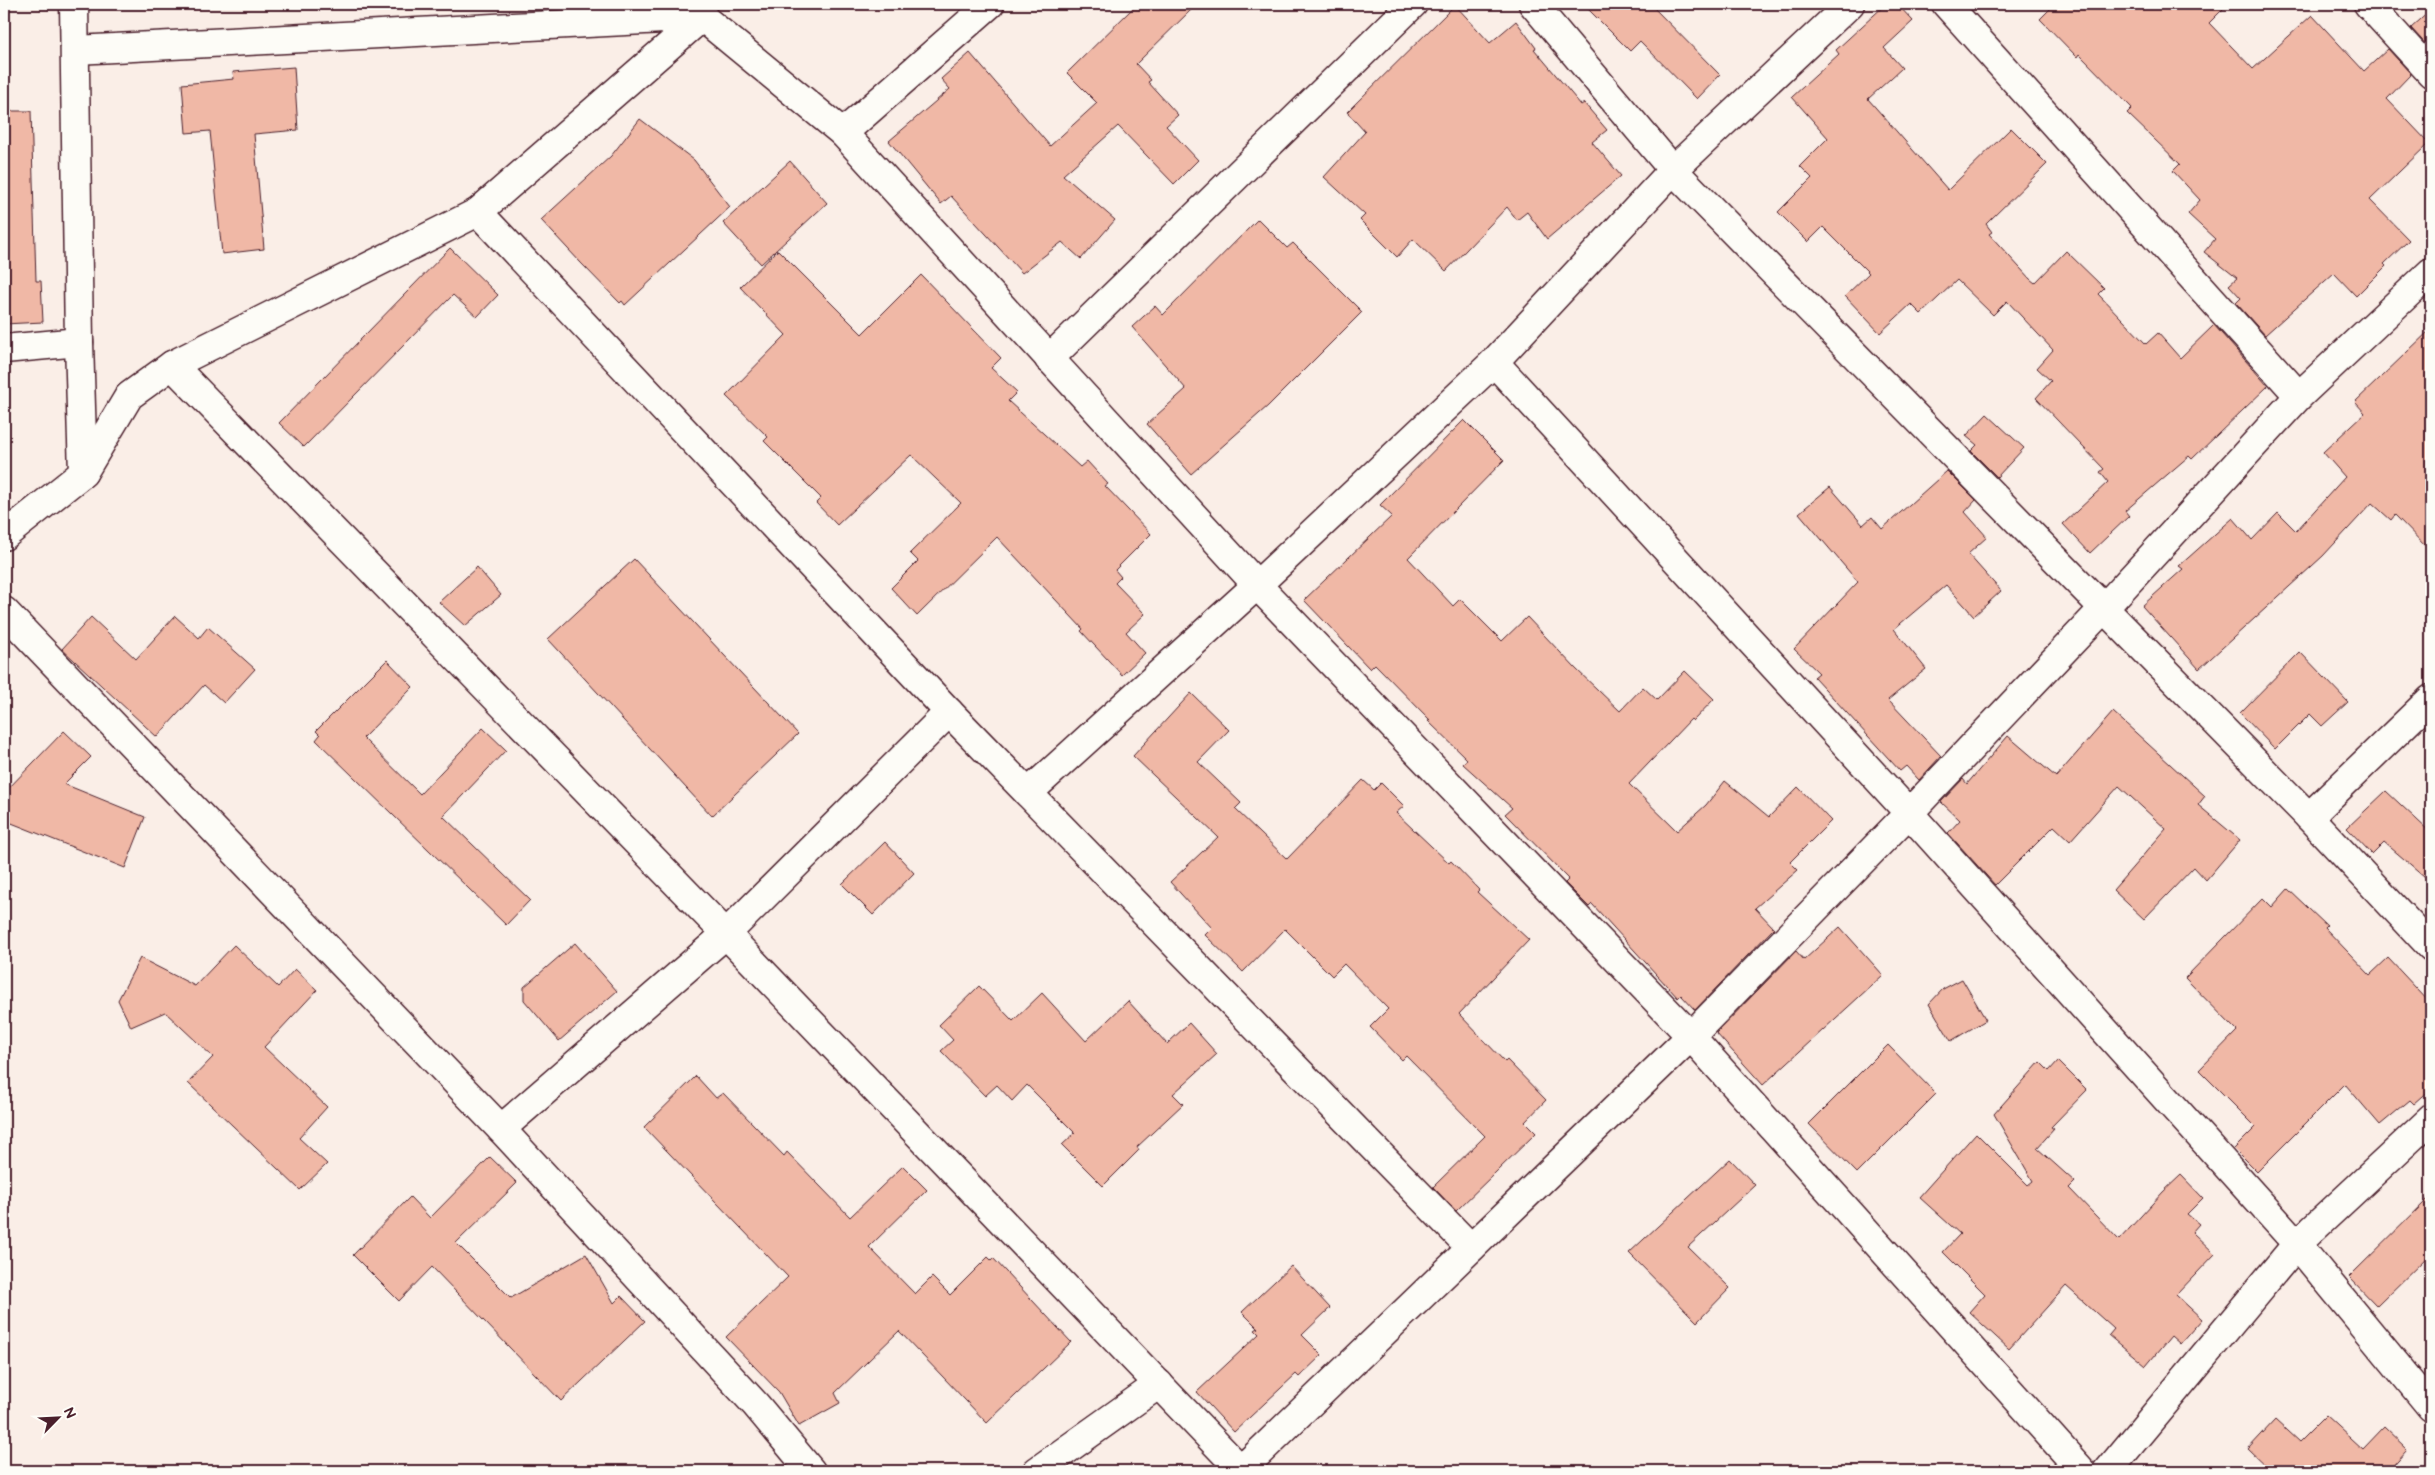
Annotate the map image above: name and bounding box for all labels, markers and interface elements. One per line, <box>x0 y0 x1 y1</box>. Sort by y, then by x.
north arrow <box>32 1392 82 1442</box>
text: N <box>60 1405 79 1421</box>

